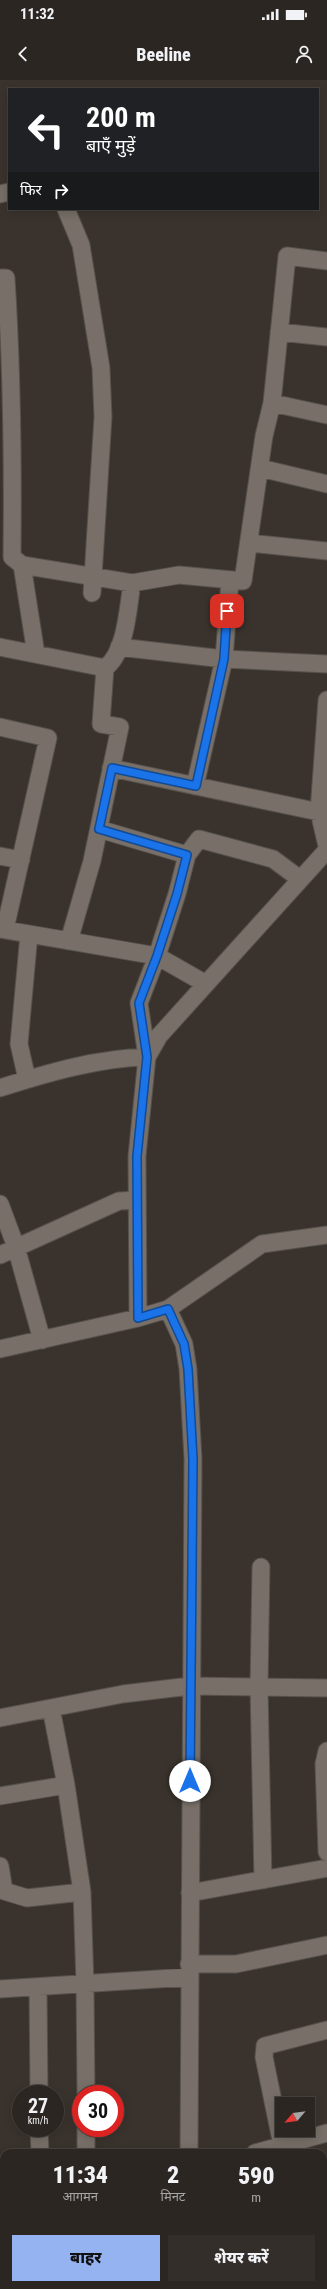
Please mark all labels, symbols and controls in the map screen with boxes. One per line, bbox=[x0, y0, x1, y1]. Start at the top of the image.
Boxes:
text: 11:32 bbox=[20, 5, 54, 23]
icon: back bbox=[12, 43, 34, 65]
icon: person bbox=[293, 43, 315, 65]
text: Beeline bbox=[136, 44, 191, 65]
text: 200 m bbox=[86, 101, 156, 134]
icon: left bbox=[20, 104, 72, 156]
text: बाएँ मुड़ें bbox=[86, 135, 135, 156]
icon: right bbox=[50, 180, 72, 202]
text: फिर bbox=[20, 181, 42, 199]
pin bbox=[210, 594, 244, 628]
icon: arrive bbox=[216, 600, 238, 622]
position arrow bbox=[169, 1760, 211, 1802]
speed limit sign: 30 bbox=[72, 2085, 124, 2137]
text: 27 bbox=[28, 2094, 48, 2118]
north arrow bbox=[275, 2097, 315, 2137]
map controls bbox=[275, 2097, 315, 2137]
text: km/h bbox=[28, 2115, 48, 2126]
text: 11:34 bbox=[52, 2161, 108, 2189]
text: 2 bbox=[167, 2161, 179, 2189]
text: 590 bbox=[238, 2162, 275, 2190]
text: आगमन bbox=[62, 2189, 98, 2204]
text: मिनट bbox=[161, 2189, 185, 2204]
text: m bbox=[251, 2190, 261, 2205]
button: बाहर bbox=[12, 2235, 160, 2281]
button: शेयर करें bbox=[168, 2235, 315, 2281]

